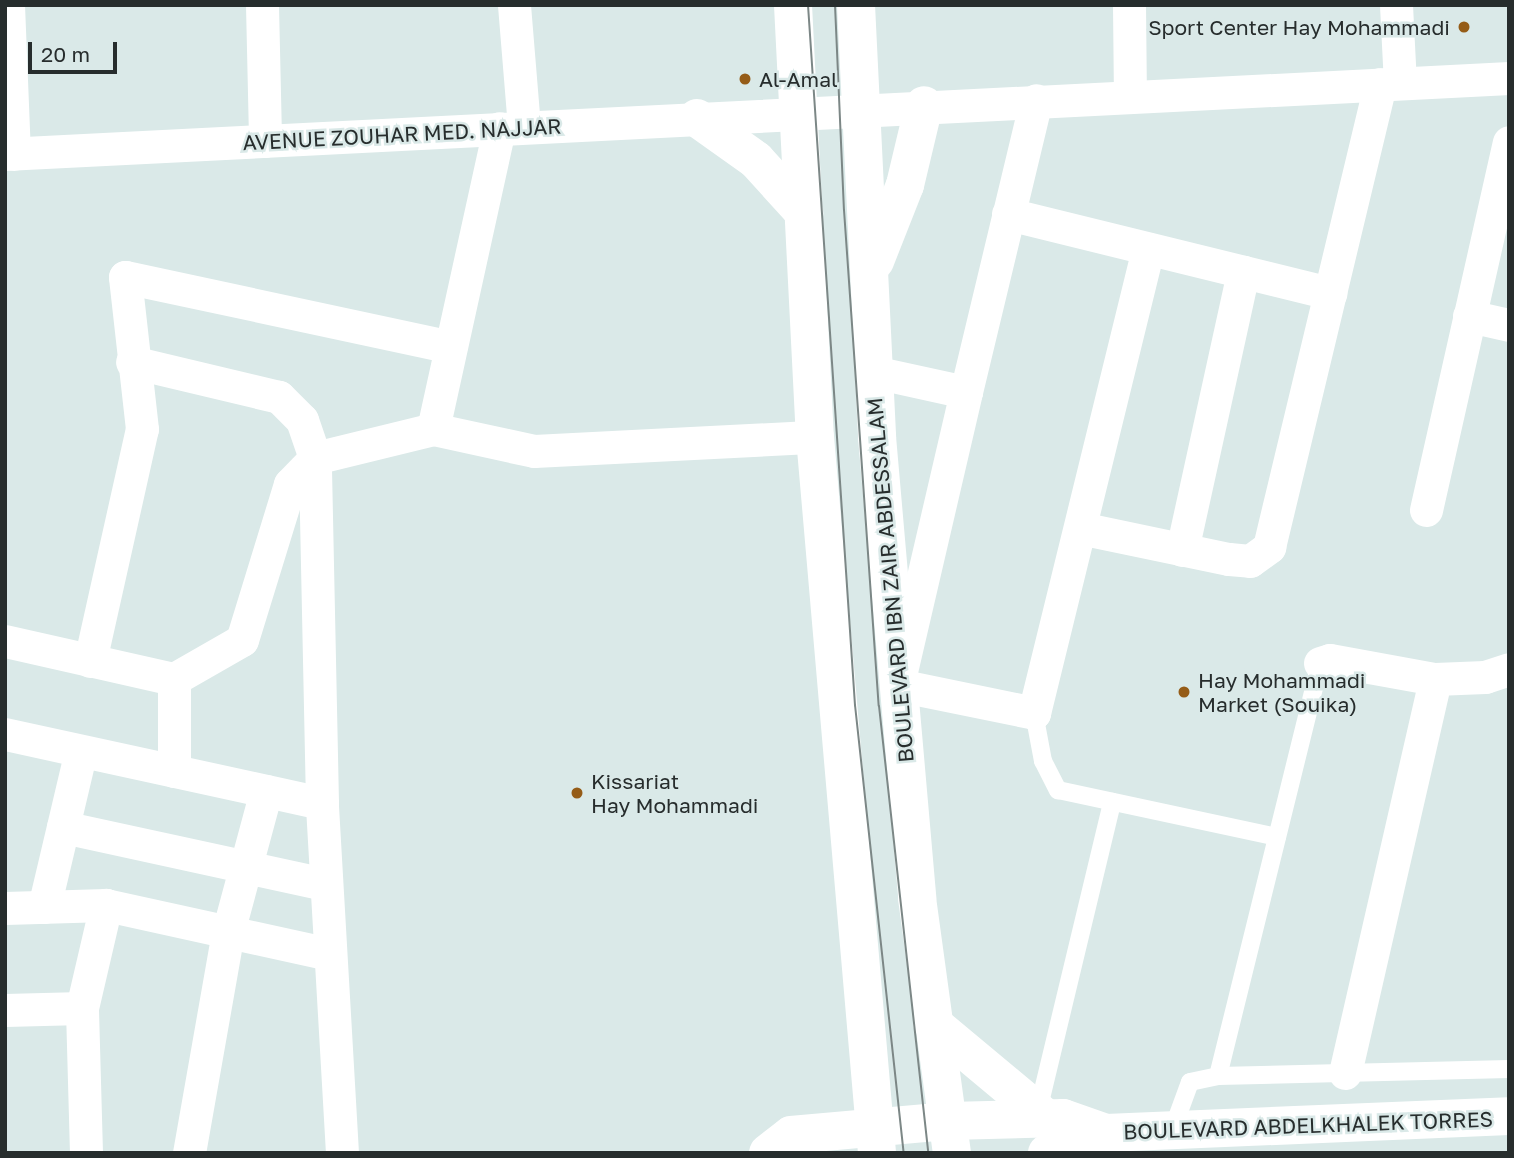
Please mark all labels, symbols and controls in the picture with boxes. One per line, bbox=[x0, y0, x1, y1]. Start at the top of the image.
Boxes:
place label: Sport Center Hay Mohammadi bbox=[1148, 14, 1450, 40]
marker: Sport Center Hay Mohammadi bbox=[1456, 19, 1472, 35]
scale bar bbox=[32, 28, 121, 72]
text: 20 m bbox=[41, 41, 90, 67]
place label: Al-Amal bbox=[759, 66, 838, 92]
marker: Al-Amal bbox=[737, 71, 753, 87]
street label: AVENUE ZOUHAR MED. NAJJAR bbox=[242, 113, 562, 155]
street label: BOULEVARD IBN ZAIR ABDESSALAM bbox=[861, 397, 919, 763]
place label: Hay Mohammadi Market (Souika) bbox=[1198, 667, 1365, 717]
marker: Hay Mohammadi Market (Souika) bbox=[1176, 684, 1192, 700]
place label: Kissariat Hay Mohammadi bbox=[591, 768, 758, 818]
marker: Kissariat Hay Mohammadi bbox=[569, 785, 585, 801]
street label: BOULEVARD ABDELKHALEK TORRES bbox=[1123, 1106, 1493, 1144]

